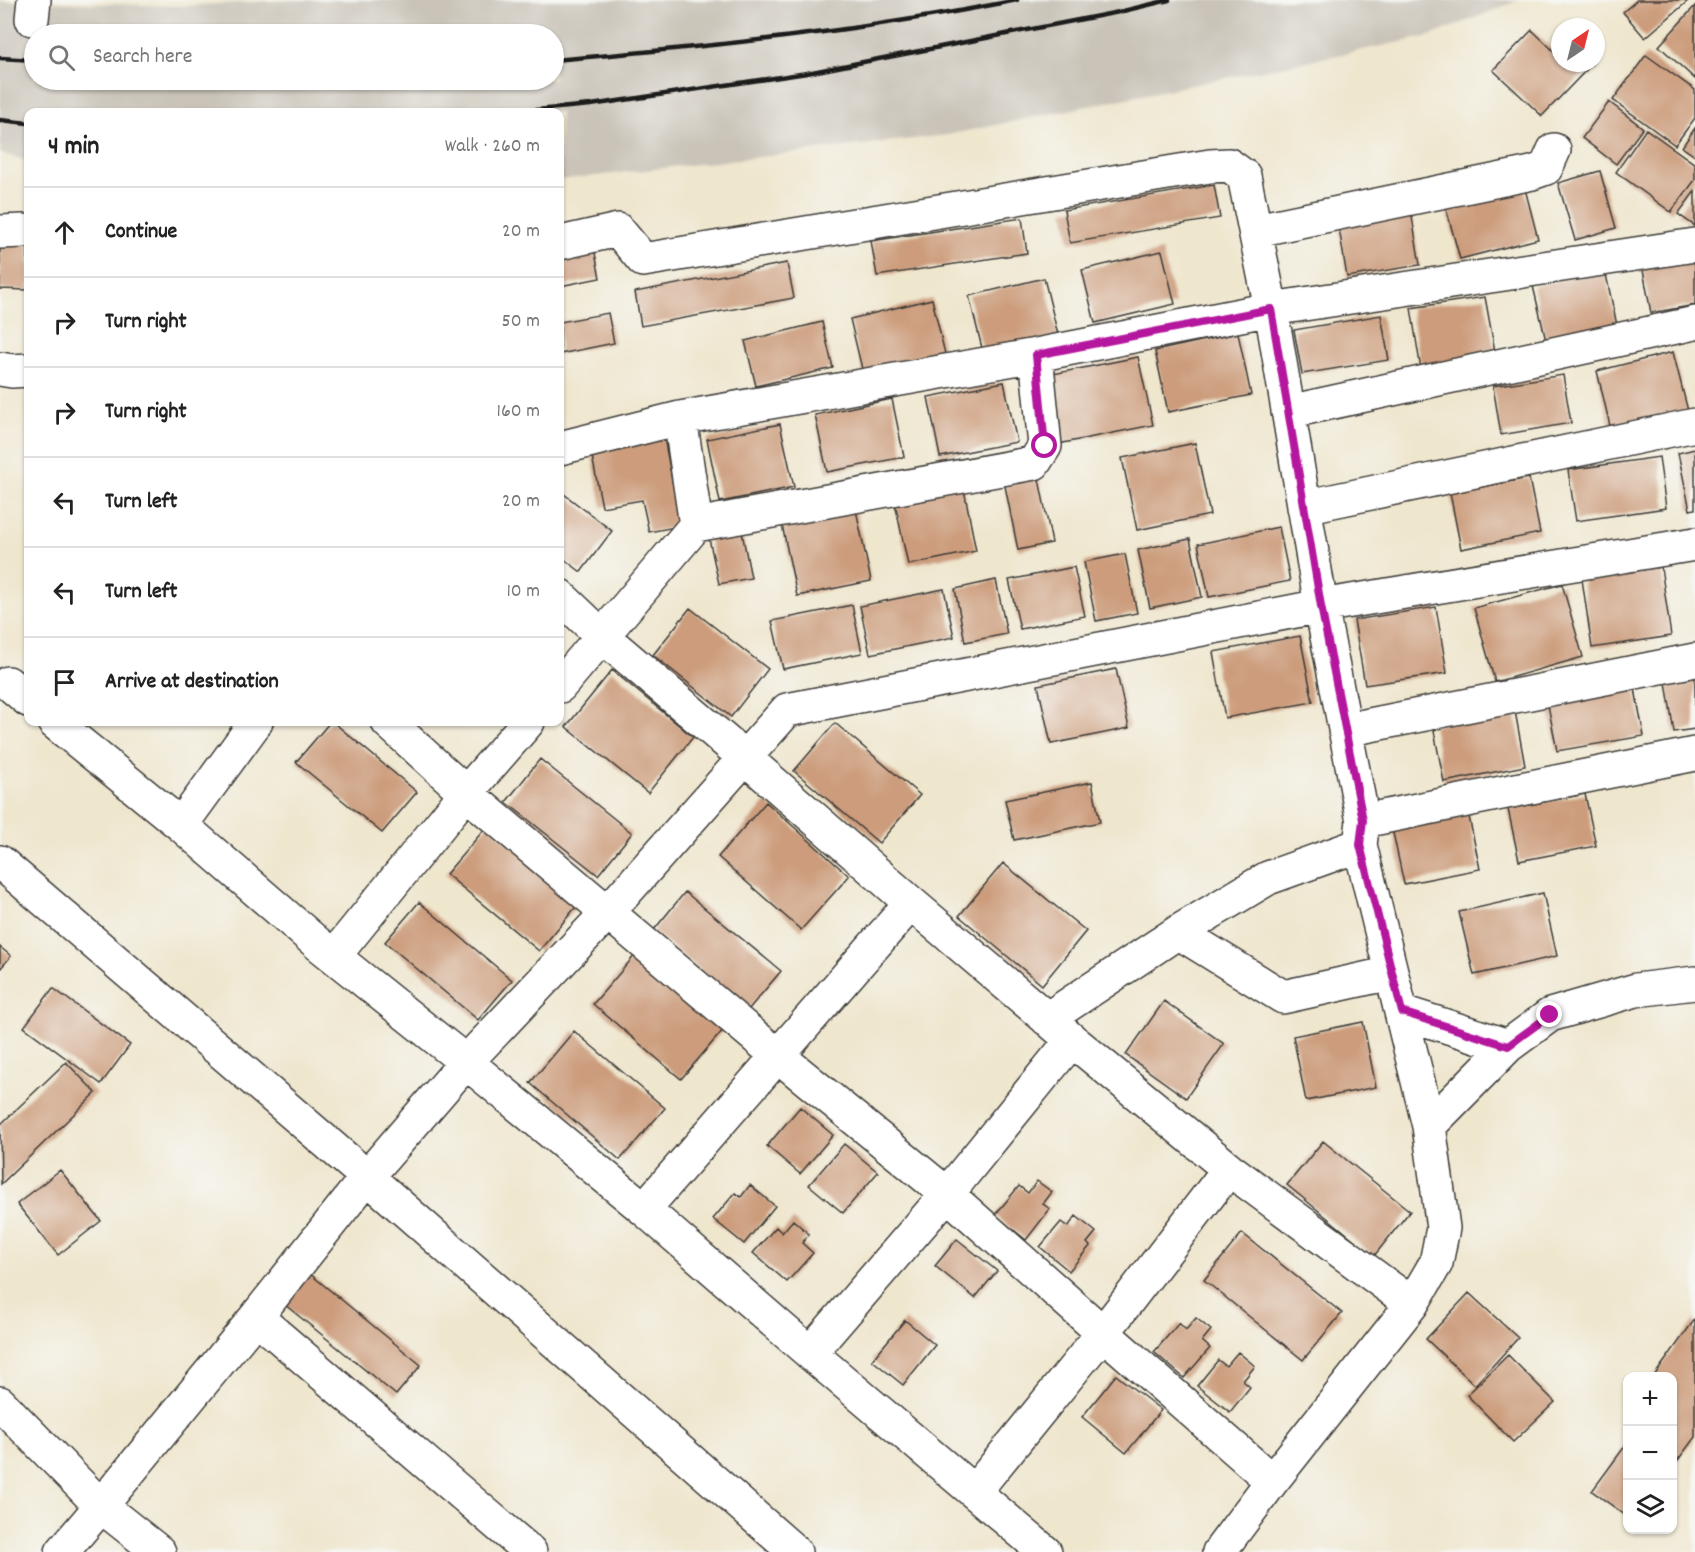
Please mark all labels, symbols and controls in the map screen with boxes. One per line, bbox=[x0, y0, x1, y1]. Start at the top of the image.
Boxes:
north arrow bbox=[1551, 18, 1605, 72]
search box bbox=[24, 24, 564, 90]
icon: search bbox=[45, 41, 78, 74]
text: Search here bbox=[93, 42, 192, 73]
text: 4 min bbox=[48, 129, 99, 166]
text: Walk · 260 m bbox=[445, 133, 540, 161]
icon: ahead bbox=[48, 216, 81, 249]
text: Continue bbox=[105, 217, 177, 248]
text: 20 m bbox=[502, 218, 540, 246]
icon: right bbox=[48, 306, 81, 339]
text: Turn right bbox=[105, 307, 187, 338]
text: 50 m bbox=[502, 308, 540, 336]
icon: right bbox=[48, 396, 81, 429]
text: Turn right bbox=[105, 397, 187, 428]
text: 160 m bbox=[497, 398, 540, 426]
route start bbox=[1031, 432, 1057, 458]
icon: left bbox=[48, 486, 81, 519]
text: Turn left bbox=[105, 487, 177, 518]
text: 20 m bbox=[502, 488, 540, 516]
icon: left bbox=[48, 576, 81, 609]
text: Turn left bbox=[105, 577, 177, 608]
text: 10 m bbox=[506, 578, 540, 606]
icon: arrive bbox=[48, 666, 81, 699]
text: Arrive at destination bbox=[105, 667, 279, 698]
route end bbox=[1536, 1001, 1562, 1027]
map controls bbox=[1623, 1372, 1677, 1534]
button: + bbox=[1623, 1372, 1677, 1426]
button: − bbox=[1623, 1426, 1677, 1480]
button: layers bbox=[1623, 1480, 1677, 1534]

